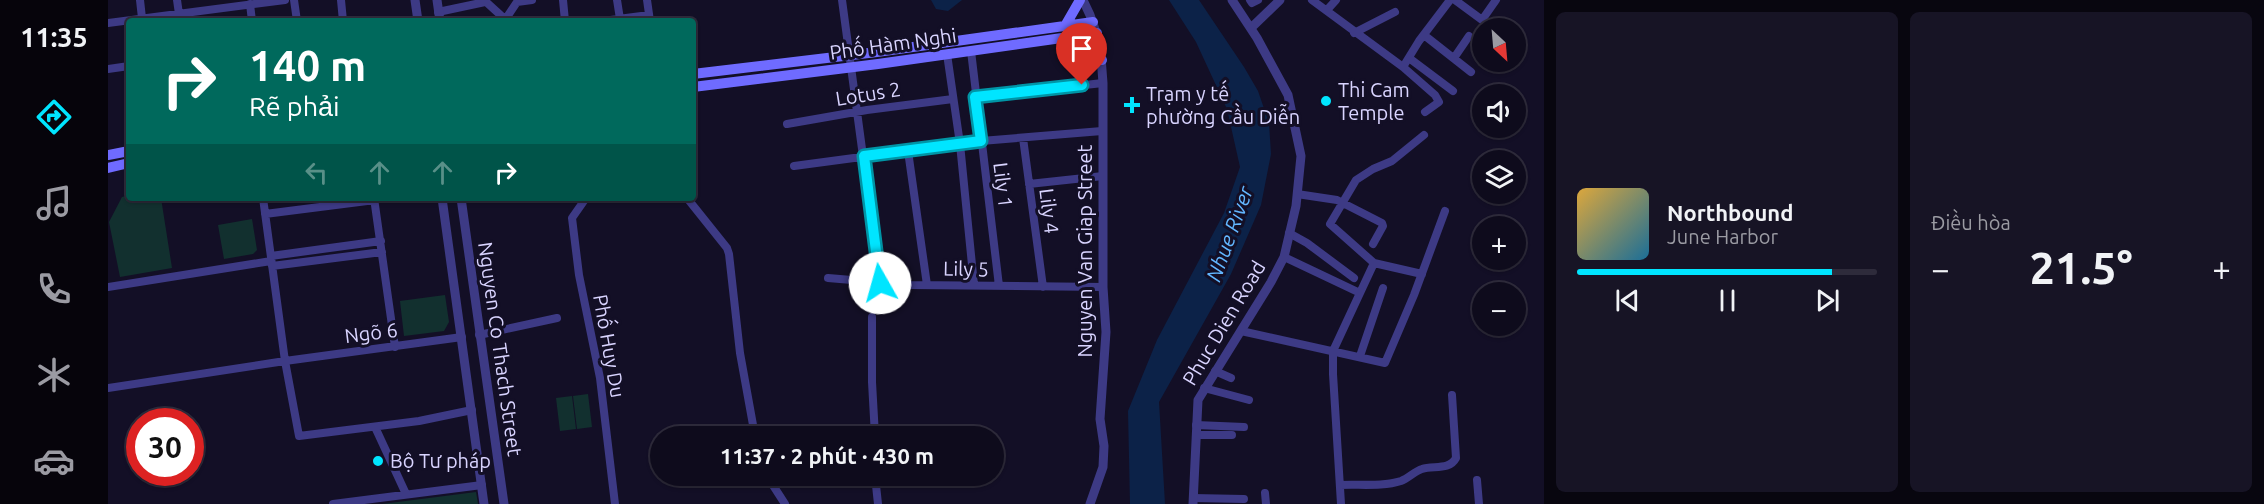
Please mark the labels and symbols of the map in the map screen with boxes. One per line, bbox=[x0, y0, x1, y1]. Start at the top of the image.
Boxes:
north arrow bbox=[1472, 18, 1526, 72]
street label: Phố Hàm Nghi bbox=[828, 20, 958, 64]
pin bbox=[1056, 23, 1107, 85]
street label: Lotus 2 bbox=[834, 77, 902, 110]
place label: Thi Cam Temple bbox=[1338, 78, 1410, 124]
place label: Trạm y tế phường Cầu Diễn bbox=[1146, 79, 1300, 128]
marker: Thi Cam Temple bbox=[1319, 94, 1333, 108]
marker: Trạm y tế phường Cầu Diễn bbox=[1123, 96, 1141, 114]
street label: Nguyen Van Giap Street bbox=[1073, 144, 1096, 357]
street label: Lily 1 bbox=[989, 161, 1018, 209]
water label: Nhue River bbox=[1201, 182, 1258, 285]
street label: Lily 4 bbox=[1035, 187, 1064, 235]
street label: Nguyen Co Thach Street bbox=[474, 240, 527, 458]
position arrow bbox=[848, 251, 912, 315]
street label: Phuc Dien Road bbox=[1177, 256, 1270, 389]
street label: Lily 5 bbox=[943, 257, 989, 280]
street label: Phố Huy Du bbox=[589, 292, 633, 399]
street label: Ngõ 6 bbox=[343, 318, 399, 347]
speed limit sign: 30 bbox=[126, 408, 204, 486]
place label: Bộ Tư pháp bbox=[390, 449, 491, 472]
marker: Bộ Tư pháp bbox=[371, 454, 385, 468]

